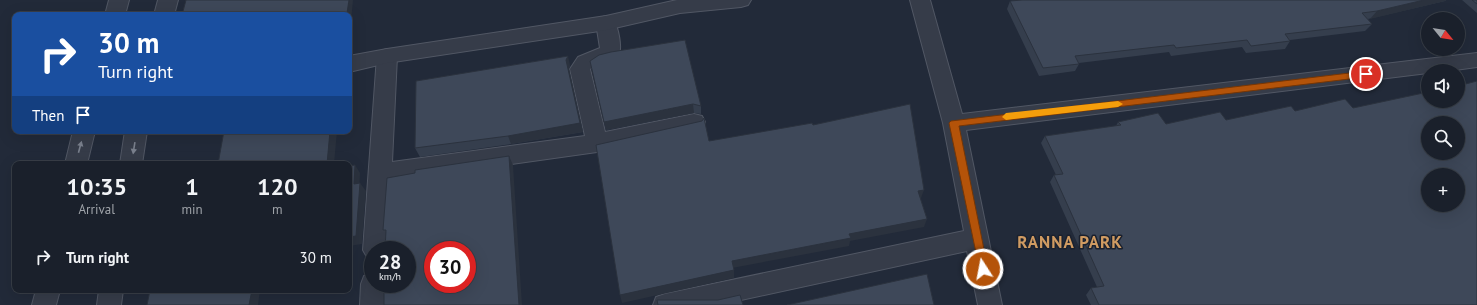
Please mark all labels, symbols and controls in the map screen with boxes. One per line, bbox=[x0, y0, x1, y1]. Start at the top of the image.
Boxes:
north arrow bbox=[1421, 12, 1465, 56]
map controls bbox=[1421, 12, 1465, 212]
text: 30 m bbox=[98, 24, 159, 61]
icon: right bbox=[32, 28, 84, 80]
pin bbox=[1349, 57, 1383, 91]
text: Turn right bbox=[98, 60, 173, 83]
icon: arrive bbox=[1355, 63, 1377, 85]
button: sound bbox=[1421, 64, 1465, 108]
icon: arrive bbox=[72, 104, 94, 126]
text: Then bbox=[32, 106, 64, 125]
button: search bbox=[1421, 116, 1465, 160]
one-way arrow bbox=[77, 141, 83, 153]
one-way arrow bbox=[130, 141, 136, 154]
button: + bbox=[1421, 168, 1465, 212]
text: 10:35 bbox=[66, 171, 127, 202]
text: 1 bbox=[185, 171, 199, 202]
text: 120 bbox=[257, 171, 298, 202]
text: Arrival bbox=[79, 201, 115, 218]
text: min bbox=[181, 201, 203, 218]
text: m bbox=[272, 201, 283, 218]
district label: RANNA PARK bbox=[1017, 231, 1123, 253]
speed limit sign: 30 bbox=[424, 241, 476, 293]
icon: right bbox=[32, 246, 54, 268]
text: Turn right bbox=[66, 248, 129, 267]
text: 30 m bbox=[299, 248, 332, 267]
position arrow bbox=[962, 248, 1004, 290]
text: 28 bbox=[379, 249, 401, 275]
text: km/h bbox=[379, 270, 401, 283]

